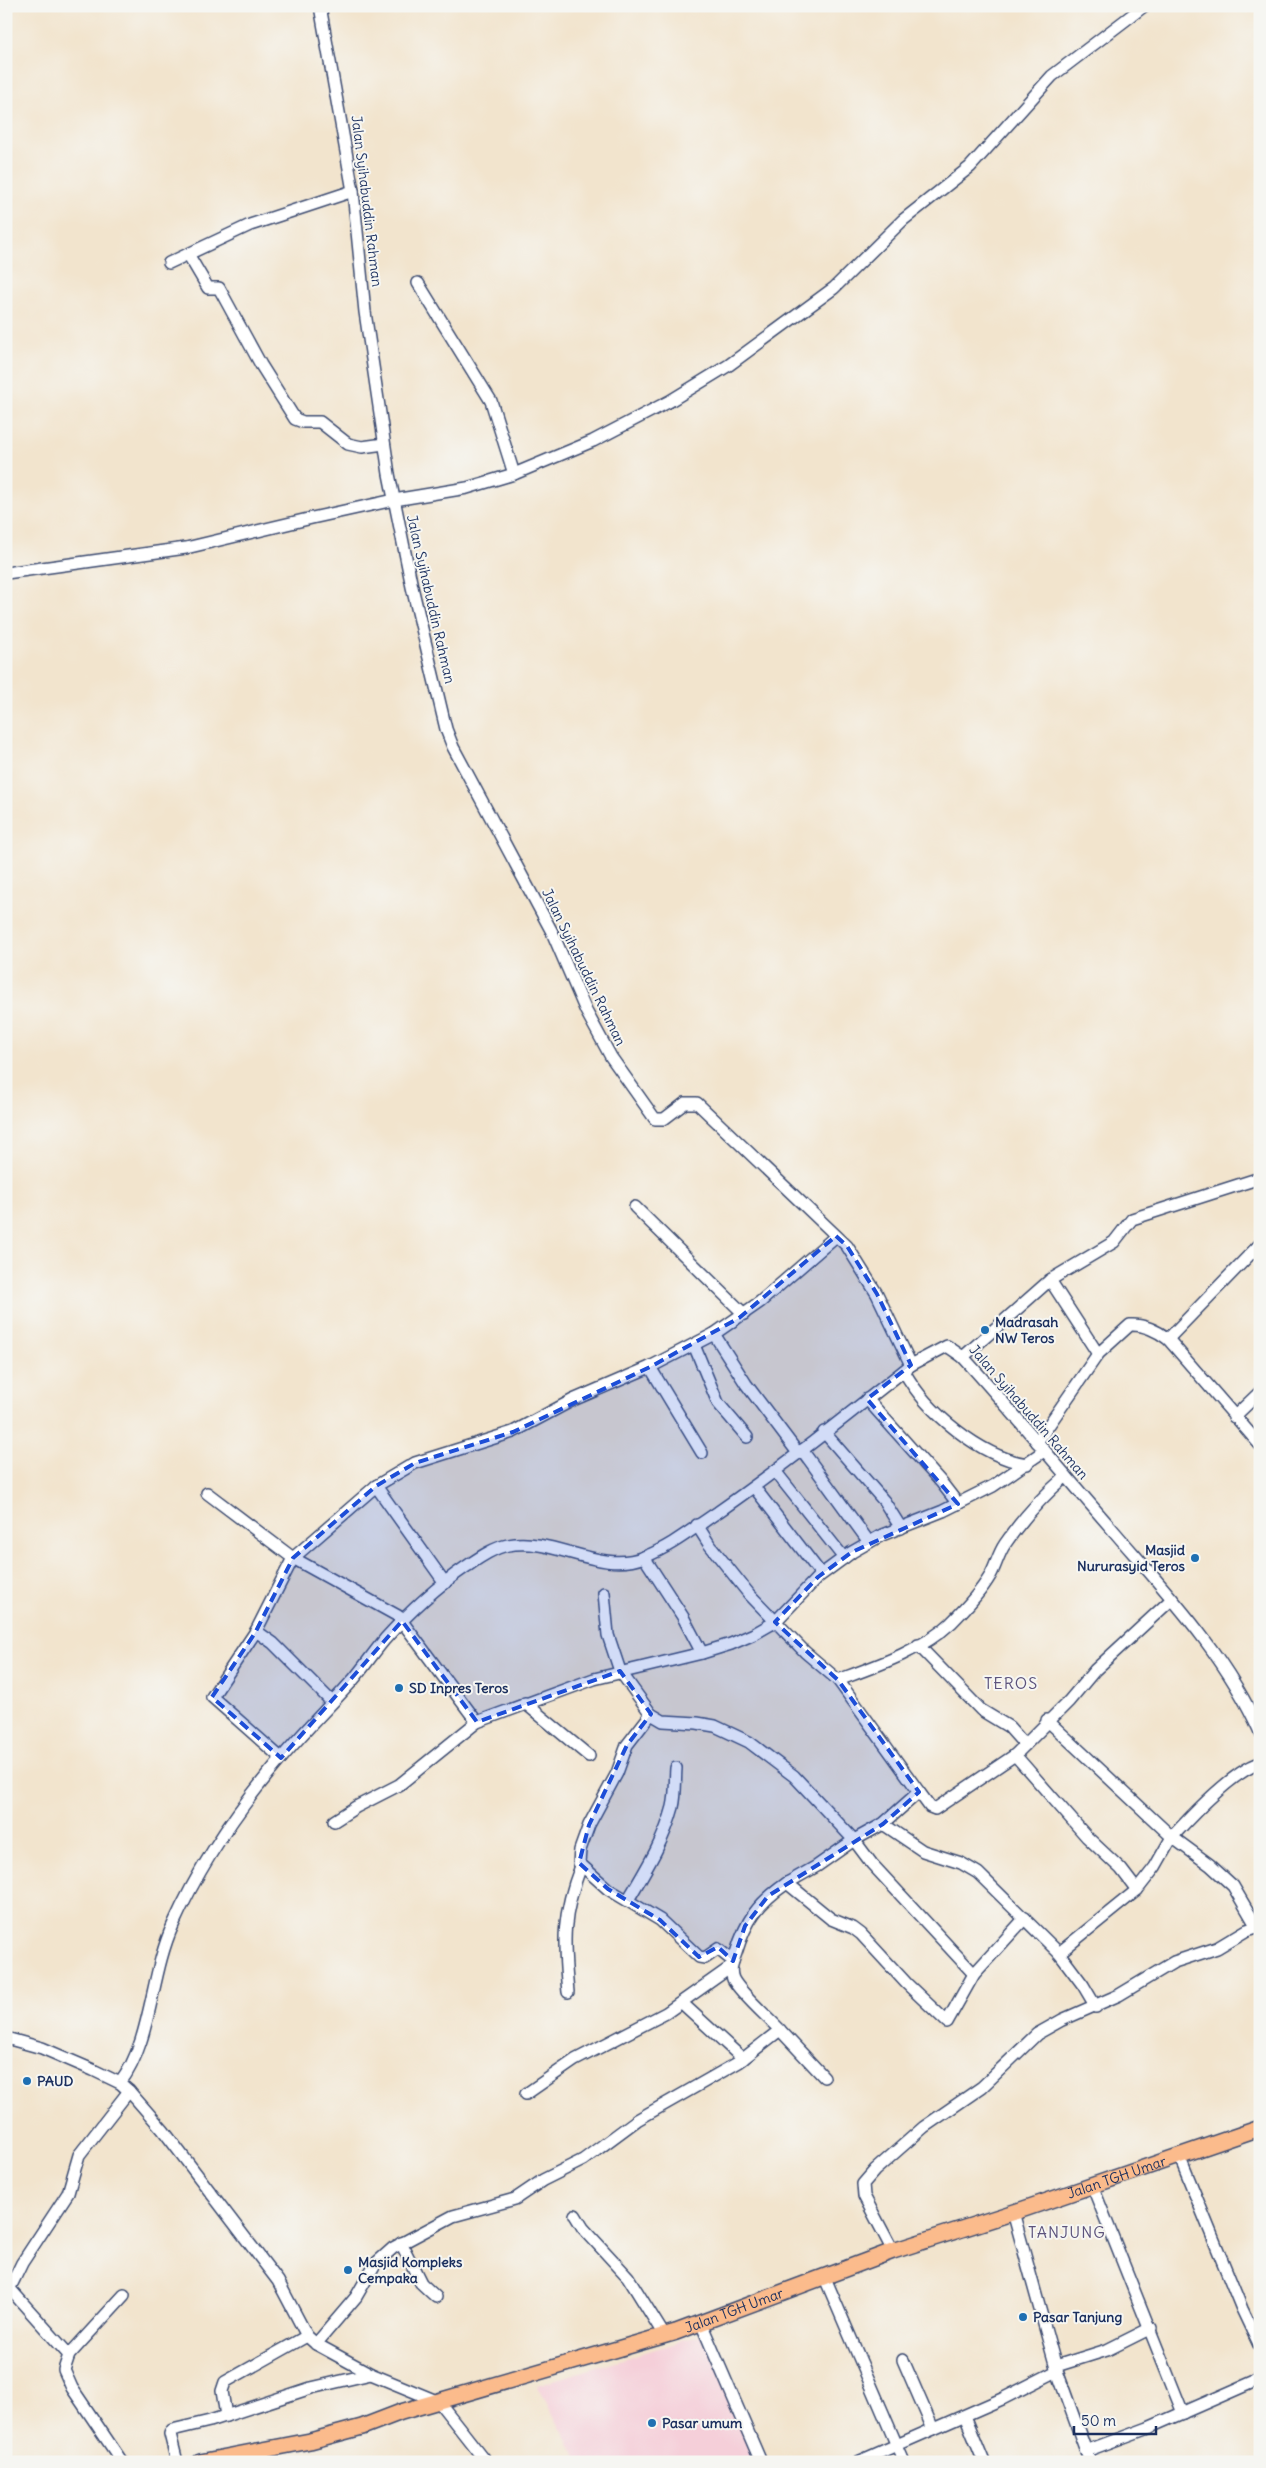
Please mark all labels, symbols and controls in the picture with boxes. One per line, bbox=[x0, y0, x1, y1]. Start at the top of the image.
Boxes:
street label: Jalan Syihabuddin Rahman bbox=[348, 114, 386, 288]
street label: Jalan Syihabuddin Rahman bbox=[403, 513, 459, 685]
street label: Jalan Syihabuddin Rahman bbox=[538, 885, 630, 1049]
place label: Madrasah NW Teros bbox=[995, 1313, 1058, 1347]
marker: Madrasah NW Teros bbox=[979, 1324, 991, 1336]
street label: Jalan Syihabuddin Rahman bbox=[966, 1341, 1092, 1483]
place label: Masjid Nururasyid Teros bbox=[1077, 1541, 1186, 1575]
marker: Masjid Nururasyid Teros bbox=[1189, 1552, 1201, 1564]
district label: TEROS bbox=[984, 1673, 1038, 1693]
place label: SD Inpres Teros bbox=[409, 1679, 509, 1697]
marker: SD Inpres Teros bbox=[393, 1682, 405, 1694]
place label: PAUD bbox=[37, 2072, 74, 2090]
marker: PAUD bbox=[21, 2075, 33, 2087]
street label: Jalan TGH Umar bbox=[1065, 2152, 1169, 2203]
district label: TANJUNG bbox=[1028, 2222, 1106, 2242]
place label: Masjid Kompleks Cempaka bbox=[358, 2253, 463, 2287]
marker: Masjid Kompleks Cempaka bbox=[342, 2264, 354, 2276]
street label: Jalan TGH Umar bbox=[682, 2284, 786, 2337]
place label: Pasar Tanjung bbox=[1033, 2308, 1122, 2326]
marker: Pasar Tanjung bbox=[1017, 2311, 1029, 2323]
scale bar bbox=[1074, 2403, 1156, 2435]
text: 50 m bbox=[1081, 2411, 1116, 2430]
place label: Pasar umum bbox=[662, 2414, 743, 2432]
marker: Pasar umum bbox=[646, 2417, 658, 2429]

